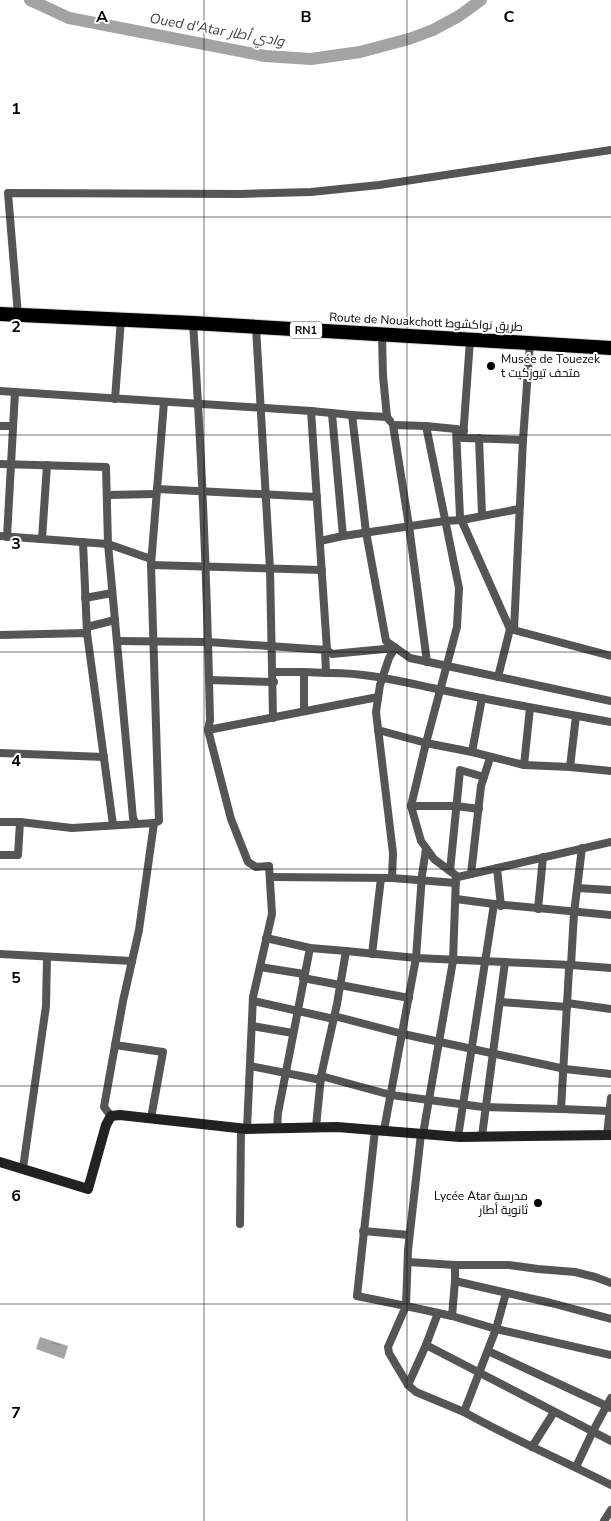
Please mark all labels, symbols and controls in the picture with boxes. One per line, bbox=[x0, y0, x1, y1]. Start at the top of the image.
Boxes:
text: A bbox=[96, 6, 108, 28]
text: B bbox=[300, 6, 312, 28]
text: C bbox=[504, 6, 515, 28]
water label: Oued d'Atar وادي أطار bbox=[148, 9, 287, 53]
text: 1 bbox=[11, 98, 21, 120]
street label: Route de Nouakchott طريق نواكشوط bbox=[329, 309, 523, 335]
text: 2 bbox=[11, 316, 21, 338]
road number: RN1 bbox=[290, 322, 322, 338]
place label: Musée de Touezek t متحف تيوزكيت bbox=[501, 351, 601, 381]
marker: Musée de Touezek t متحف تيوزكيت bbox=[485, 360, 497, 372]
text: 3 bbox=[11, 533, 21, 555]
text: 4 bbox=[11, 750, 21, 772]
text: 5 bbox=[11, 967, 21, 989]
text: 6 bbox=[11, 1185, 21, 1207]
place label: Lycée Atar مدرسة ثانوية أطار bbox=[434, 1188, 529, 1218]
marker: Lycée Atar مدرسة ثانوية أطار bbox=[532, 1197, 544, 1209]
text: 7 bbox=[11, 1402, 21, 1424]

